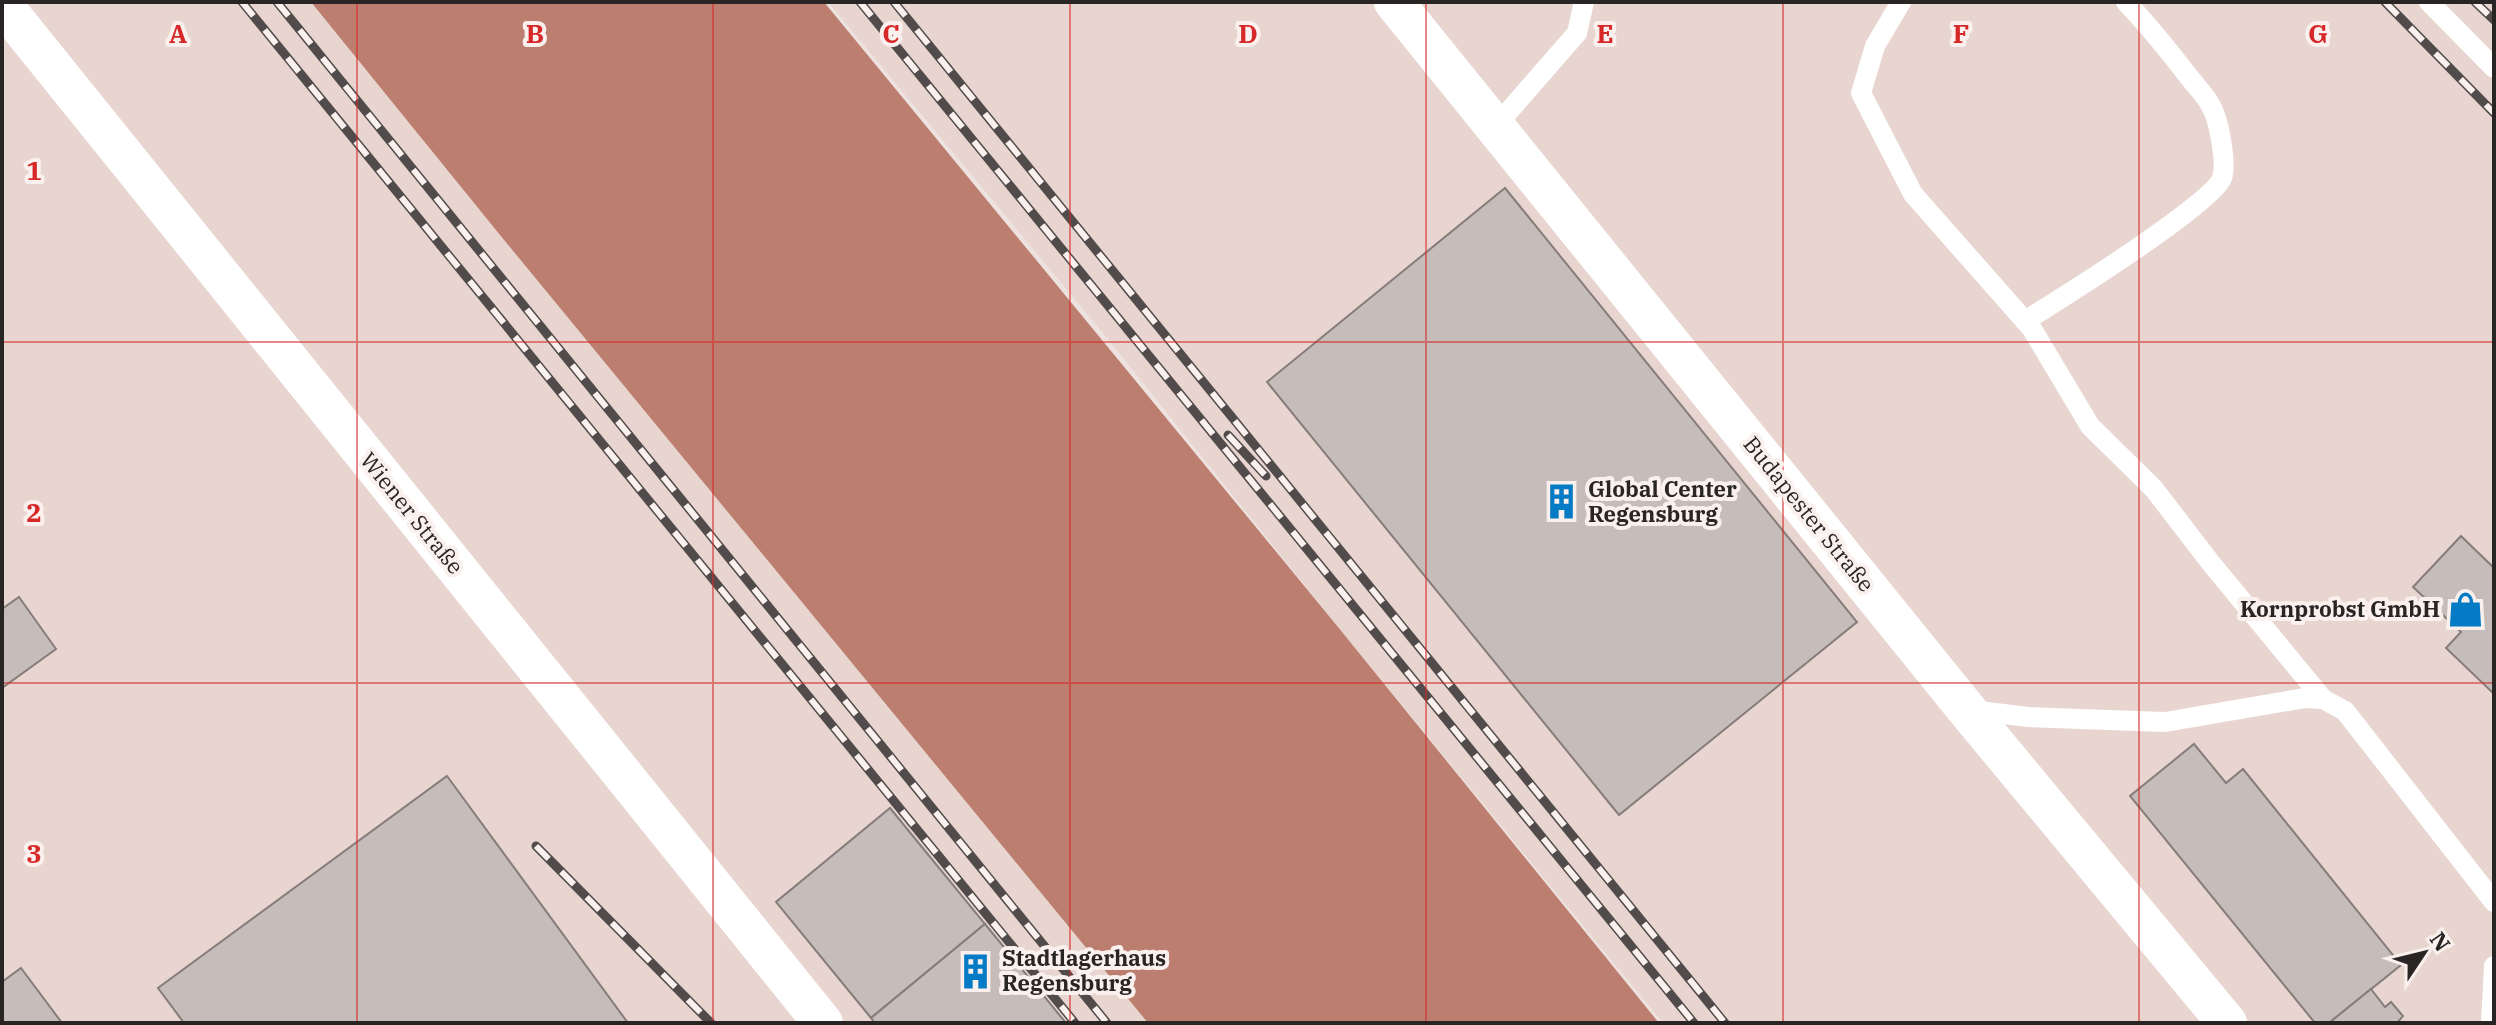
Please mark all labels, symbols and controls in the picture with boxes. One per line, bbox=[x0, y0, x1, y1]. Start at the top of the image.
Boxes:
text: A bbox=[169, 16, 187, 50]
text: B bbox=[526, 16, 544, 50]
text: C bbox=[882, 16, 900, 50]
text: D bbox=[1238, 16, 1258, 50]
text: E bbox=[1596, 16, 1614, 50]
text: F bbox=[1953, 16, 1969, 50]
text: G bbox=[2308, 16, 2328, 50]
text: 1 bbox=[26, 153, 42, 187]
street label: Budapester Straße bbox=[1738, 430, 1881, 598]
street label: Wiener Straße bbox=[354, 446, 470, 580]
place label: Global Center Regensburg bbox=[1588, 474, 1737, 528]
building icon: Global Center Regensburg bbox=[1543, 483, 1581, 521]
text: 2 bbox=[26, 495, 42, 529]
shop icon: Kornprobst GmbH bbox=[2447, 590, 2485, 628]
place label: Kornprobst GmbH bbox=[2240, 594, 2440, 623]
text: 3 bbox=[26, 836, 42, 870]
north arrow bbox=[2384, 913, 2464, 993]
text: N bbox=[2424, 926, 2458, 957]
place label: Stadtlagerhaus Regensburg bbox=[1002, 943, 1166, 997]
building icon: Stadtlagerhaus Regensburg bbox=[957, 952, 995, 990]

